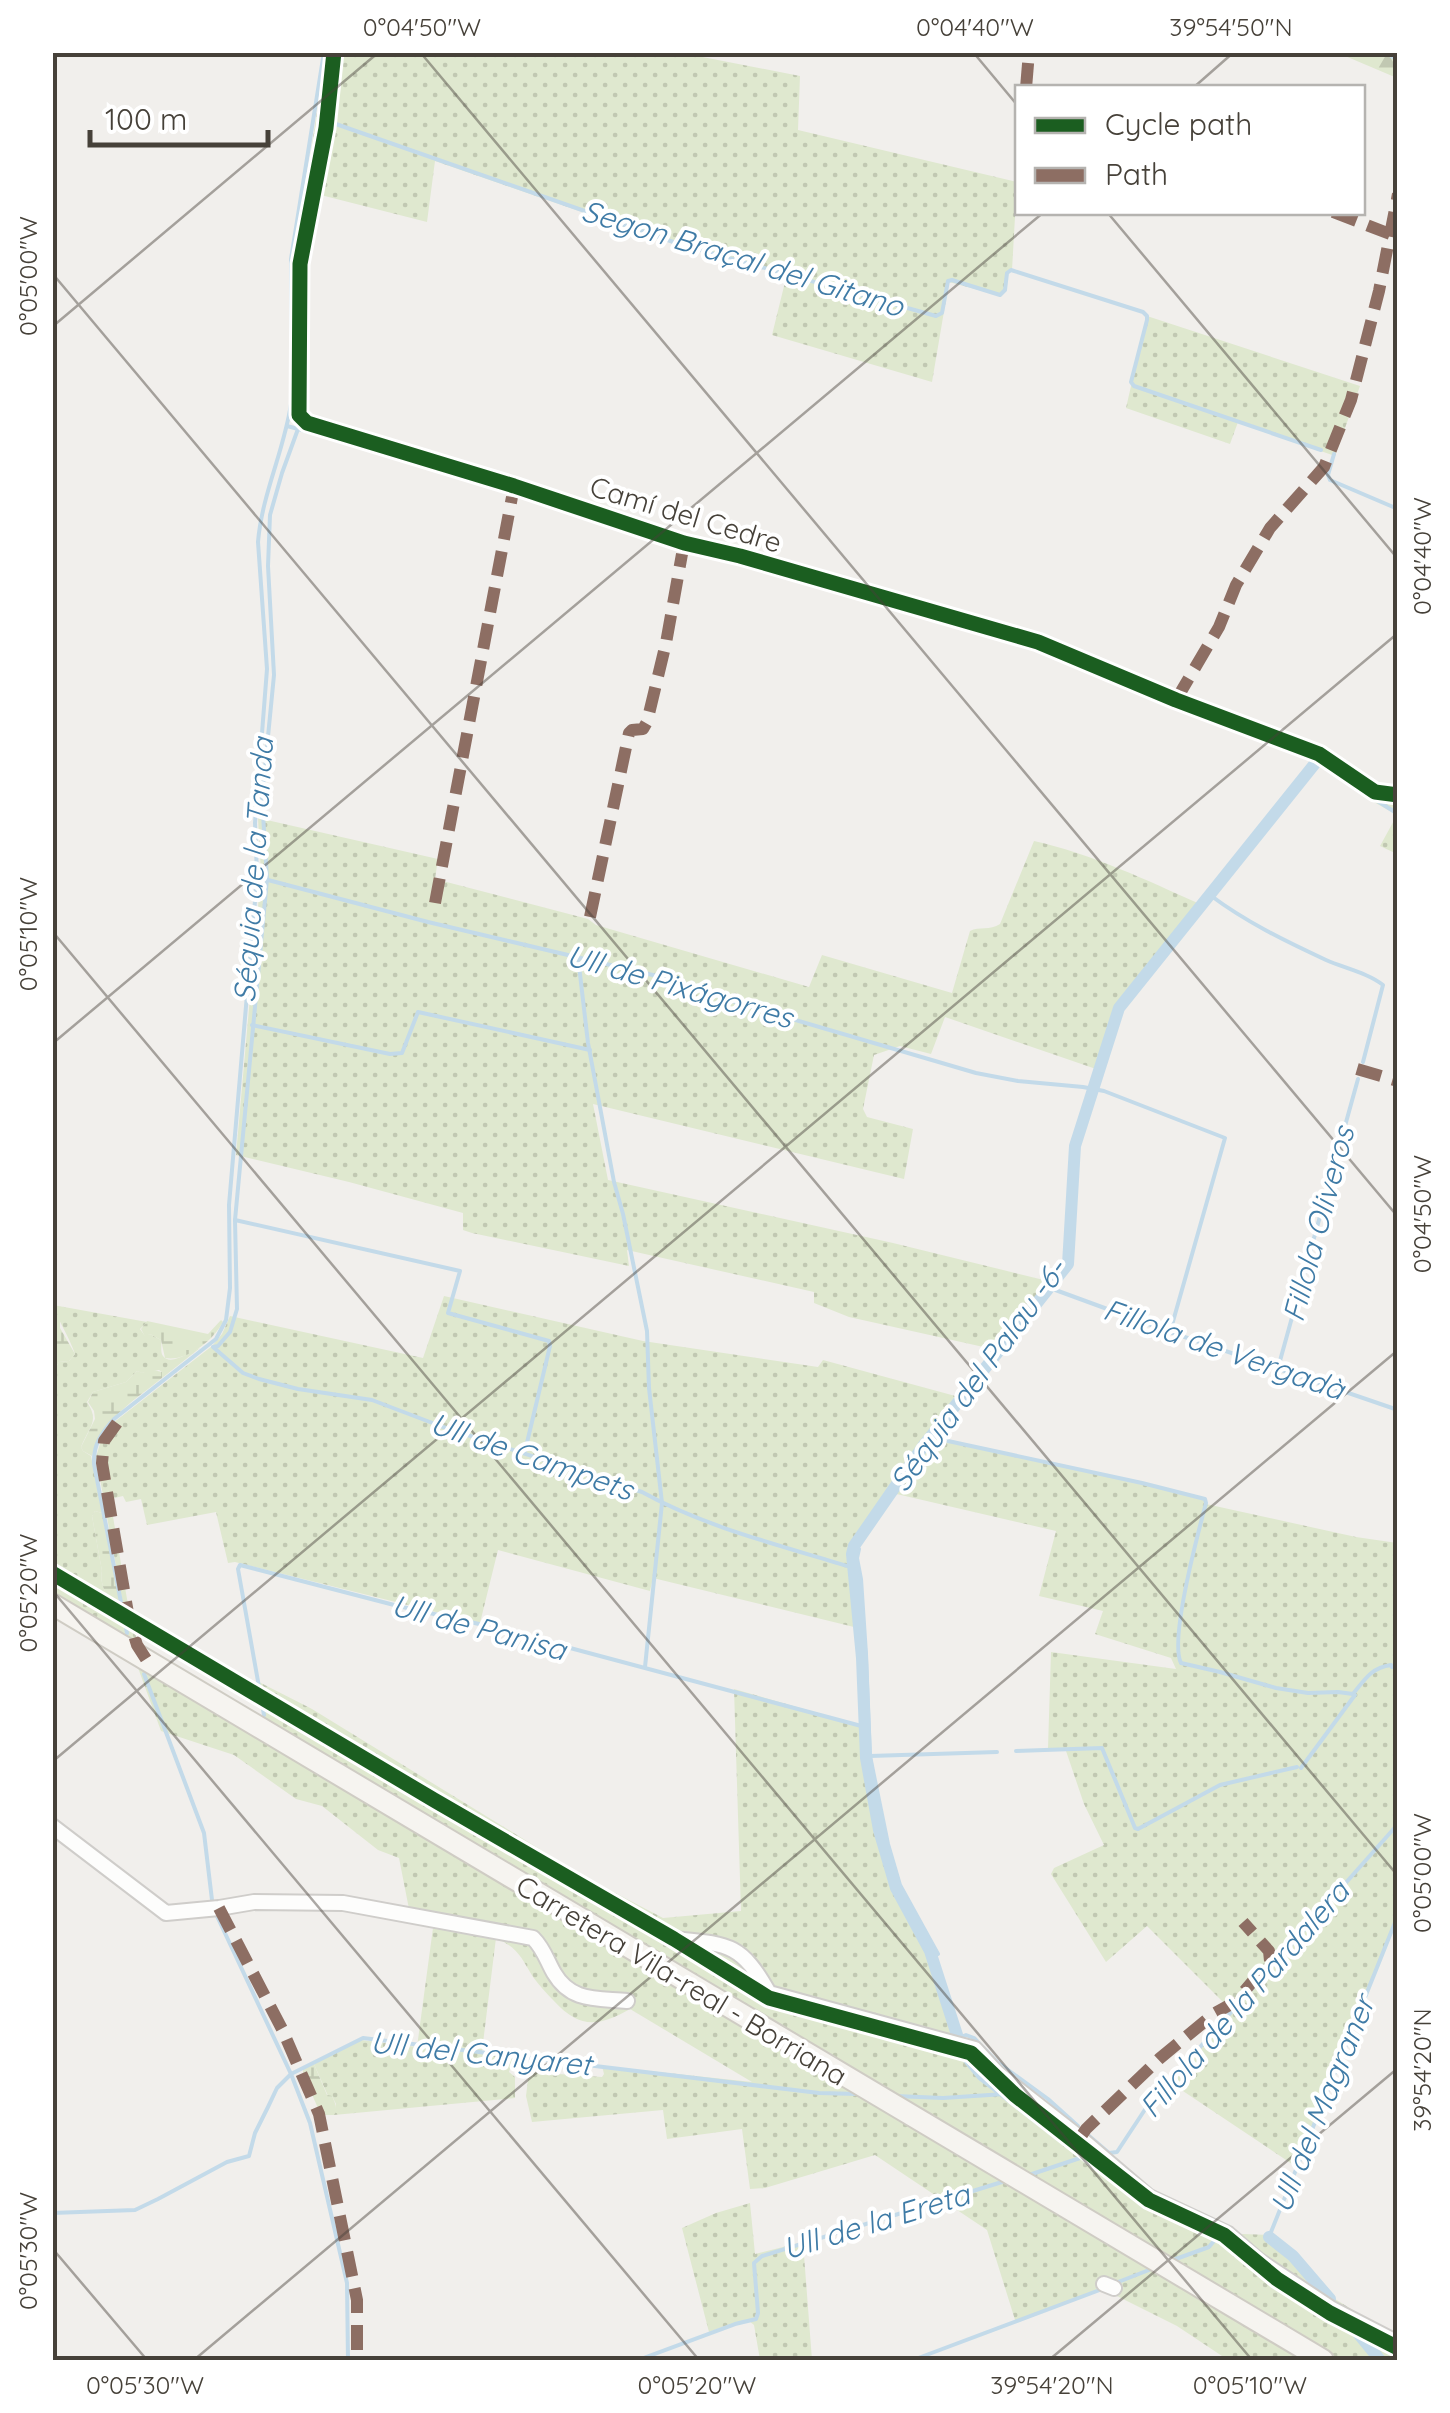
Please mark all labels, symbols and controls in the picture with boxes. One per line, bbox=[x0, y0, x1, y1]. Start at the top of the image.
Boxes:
text: 0°04'50"W bbox=[363, 11, 481, 42]
text: 0°04'40"W bbox=[916, 11, 1034, 42]
text: 39°54'50"N bbox=[1169, 11, 1293, 42]
scale bar bbox=[90, 85, 268, 147]
legend bbox=[1015, 85, 1365, 215]
text: 100 m bbox=[105, 100, 187, 138]
text: Cycle path bbox=[1105, 105, 1252, 143]
text: Path bbox=[1105, 155, 1168, 193]
water label: Segon Braçal del Gitano bbox=[578, 191, 910, 326]
text: 0°05'00"W bbox=[12, 216, 43, 336]
street label: Camí del Cedre bbox=[586, 468, 786, 560]
text: 0°04'40"W bbox=[1406, 497, 1437, 615]
water label: Séquia de la Tanda bbox=[225, 734, 281, 1004]
text: 0°05'10"W bbox=[12, 877, 43, 991]
water label: Ull de Pixágorres bbox=[563, 936, 799, 1037]
water label: Fillola Oliveros bbox=[1274, 1120, 1363, 1326]
text: 0°04'50"W bbox=[1406, 1155, 1437, 1273]
water label: Séquia del Palau -6- bbox=[881, 1251, 1076, 1498]
water label: Fillola de Vergadà bbox=[1099, 1290, 1351, 1409]
water label: Ull de Campets bbox=[426, 1404, 640, 1509]
text: 0°05'20"W bbox=[12, 1534, 43, 1652]
water label: Ull de Panisa bbox=[388, 1585, 572, 1669]
text: 0°05'00"W bbox=[1406, 1813, 1437, 1933]
street label: Carretera Vila-real - Borriana bbox=[510, 1867, 854, 2093]
water label: Fillola de la Pardalera bbox=[1131, 1872, 1358, 2125]
water label: Ull del Magraner bbox=[1261, 1987, 1384, 2218]
text: 39°54'20"N bbox=[1406, 2008, 1437, 2132]
water label: Ull del Canyaret bbox=[369, 2023, 596, 2084]
water label: Ull de la Ereta bbox=[778, 2174, 976, 2267]
text: 0°05'30"W bbox=[12, 2192, 43, 2310]
text: 0°05'30"W bbox=[86, 2369, 204, 2400]
text: 0°05'20"W bbox=[638, 2369, 756, 2400]
text: 39°54'20"N bbox=[990, 2369, 1114, 2400]
text: 0°05'10"W bbox=[1193, 2369, 1307, 2400]

